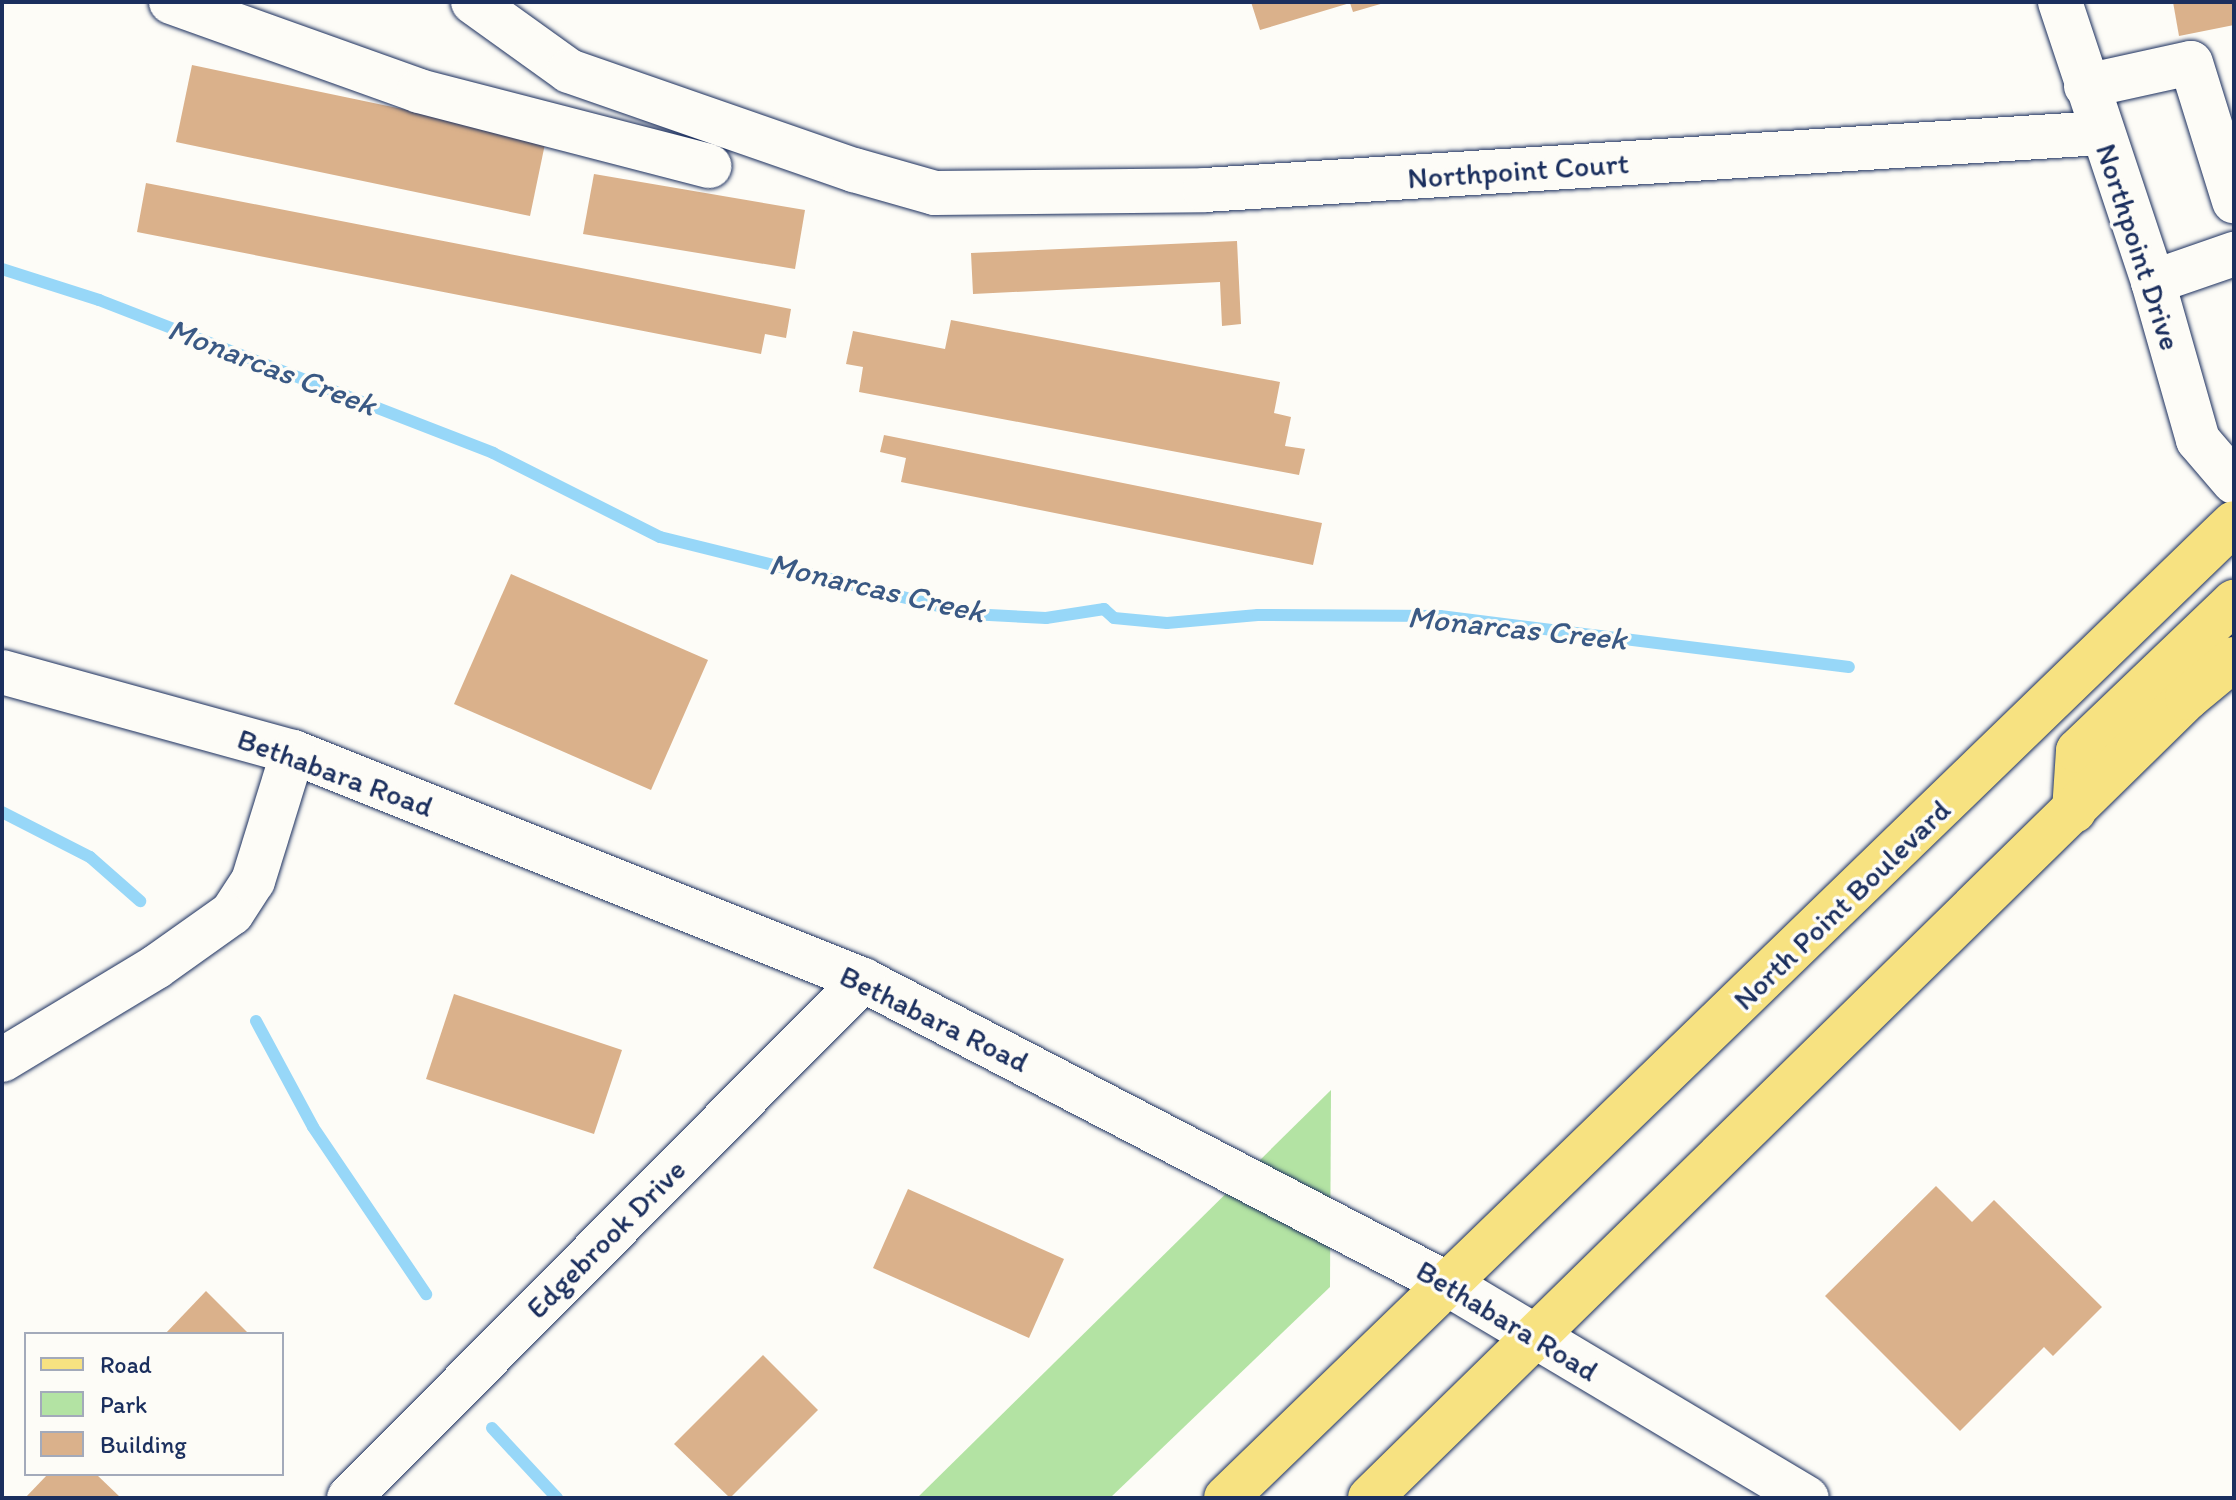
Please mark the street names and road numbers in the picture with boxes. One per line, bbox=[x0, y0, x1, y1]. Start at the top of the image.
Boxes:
street label: Northpoint Drive bbox=[2088, 139, 2188, 355]
street label: Northpoint Court bbox=[1406, 145, 1630, 197]
street label: Bethabara Road bbox=[232, 721, 438, 825]
street label: North Point Boulevard bbox=[1726, 792, 1958, 1018]
street label: Bethabara Road bbox=[834, 958, 1034, 1080]
street label: Edgebrook Drive bbox=[519, 1152, 693, 1326]
street label: Bethabara Road bbox=[1410, 1253, 1604, 1389]

